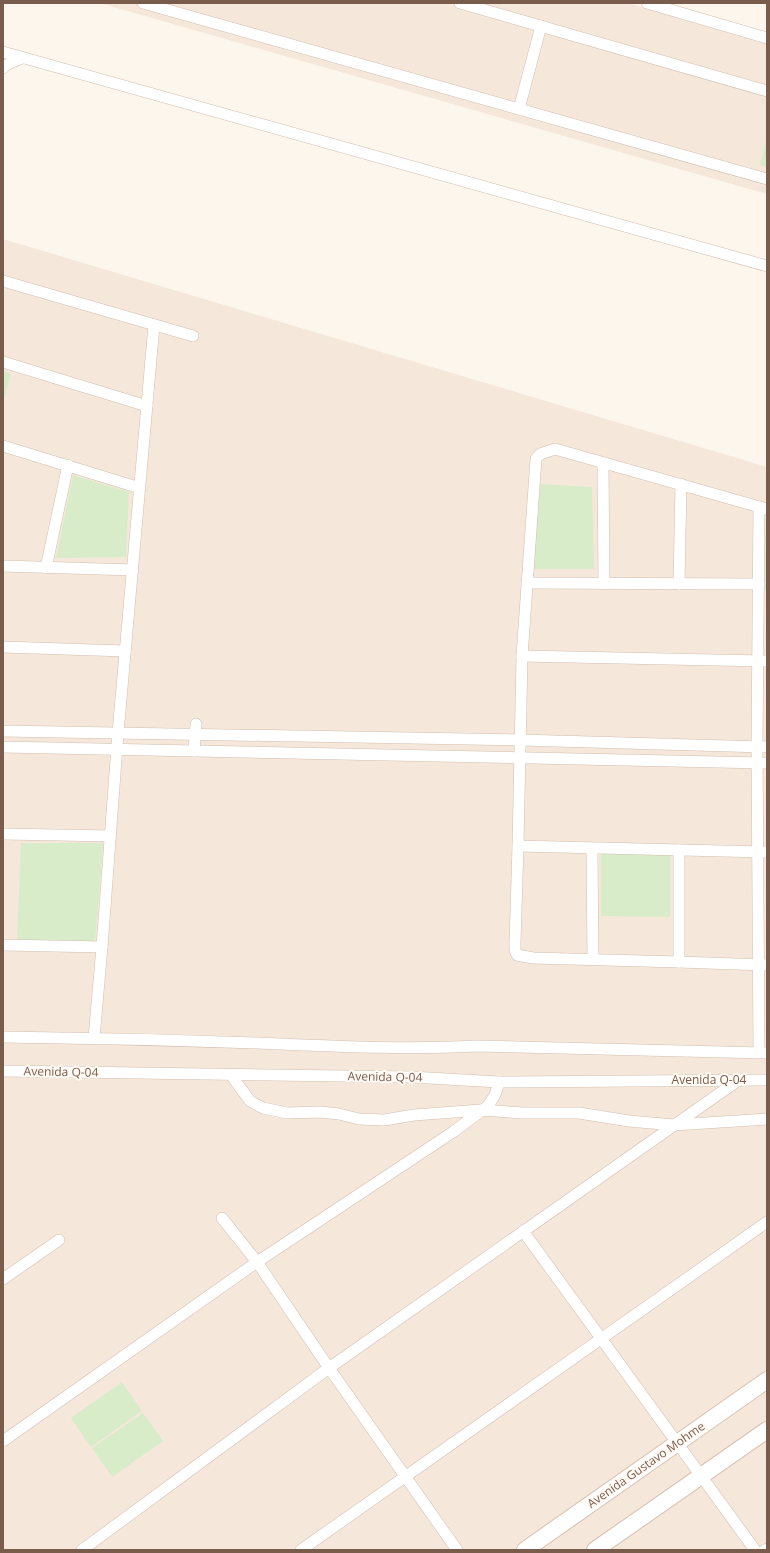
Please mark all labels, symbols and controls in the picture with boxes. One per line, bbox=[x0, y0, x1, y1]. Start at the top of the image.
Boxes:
street label: Avenida Q-04 bbox=[23, 1062, 99, 1081]
street label: Avenida Q-04 bbox=[347, 1067, 423, 1086]
street label: Avenida Q-04 bbox=[672, 1071, 747, 1088]
street label: Avenida Gustavo Mohme bbox=[583, 1417, 708, 1512]

